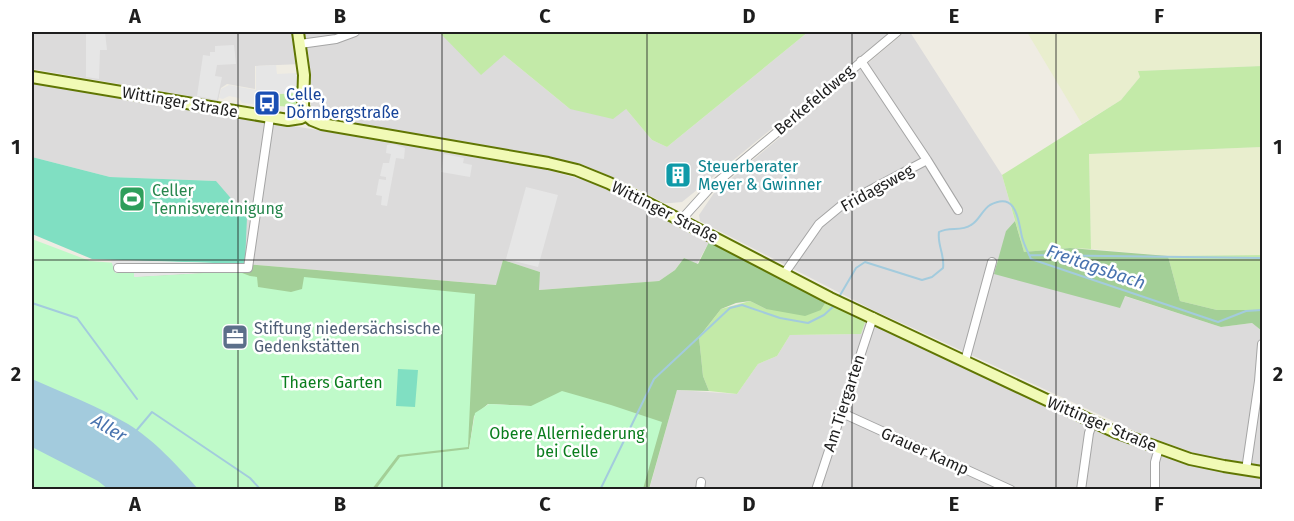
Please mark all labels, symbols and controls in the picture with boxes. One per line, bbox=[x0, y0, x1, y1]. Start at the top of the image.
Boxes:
text: A bbox=[128, 4, 142, 28]
text: B bbox=[334, 4, 346, 28]
text: C bbox=[539, 4, 551, 28]
text: D bbox=[742, 4, 756, 28]
text: E bbox=[949, 4, 959, 28]
text: F bbox=[1154, 4, 1164, 28]
street label: Berkefeldweg bbox=[770, 61, 858, 139]
street label: Wittinger Straße bbox=[121, 82, 239, 122]
place label: Celle, Dörnbergstraße bbox=[286, 85, 399, 122]
bus stop icon: Celle, Dörnbergstraße bbox=[252, 88, 282, 118]
text: 1 bbox=[11, 135, 21, 159]
text: 1 bbox=[1273, 135, 1283, 159]
place label: Steuerberater Meyer & Gwinner bbox=[698, 157, 823, 194]
building icon: Steuerberater Meyer & Gwinner bbox=[663, 160, 693, 190]
street label: Fridagsweg bbox=[837, 160, 917, 216]
street label: Wittinger Straße bbox=[608, 177, 722, 247]
place label: Celler Tennisvereinigung bbox=[152, 181, 284, 218]
sports icon: Celler Tennisvereinigung bbox=[117, 184, 147, 214]
water label: Freitagsbach bbox=[1044, 240, 1148, 294]
place label: Stiftung niedersächsische Gedenkstätten bbox=[254, 319, 440, 356]
office icon: Stiftung niedersächsische Gedenkstätten bbox=[220, 322, 250, 352]
street label: Am Tiergarten bbox=[819, 352, 869, 454]
text: 2 bbox=[11, 362, 21, 386]
text: 2 bbox=[1273, 362, 1283, 386]
park label: Thaers Garten bbox=[281, 373, 383, 392]
street label: Wittinger Straße bbox=[1044, 392, 1160, 456]
water label: Aller bbox=[87, 409, 131, 447]
street label: Grauer Kamp bbox=[878, 423, 972, 479]
park label: Obere Allerniederung bei Celle bbox=[489, 424, 645, 461]
text: A bbox=[128, 492, 142, 516]
text: B bbox=[334, 492, 346, 516]
text: C bbox=[539, 492, 551, 516]
text: D bbox=[742, 492, 756, 516]
text: E bbox=[949, 492, 959, 516]
text: F bbox=[1154, 492, 1164, 516]

